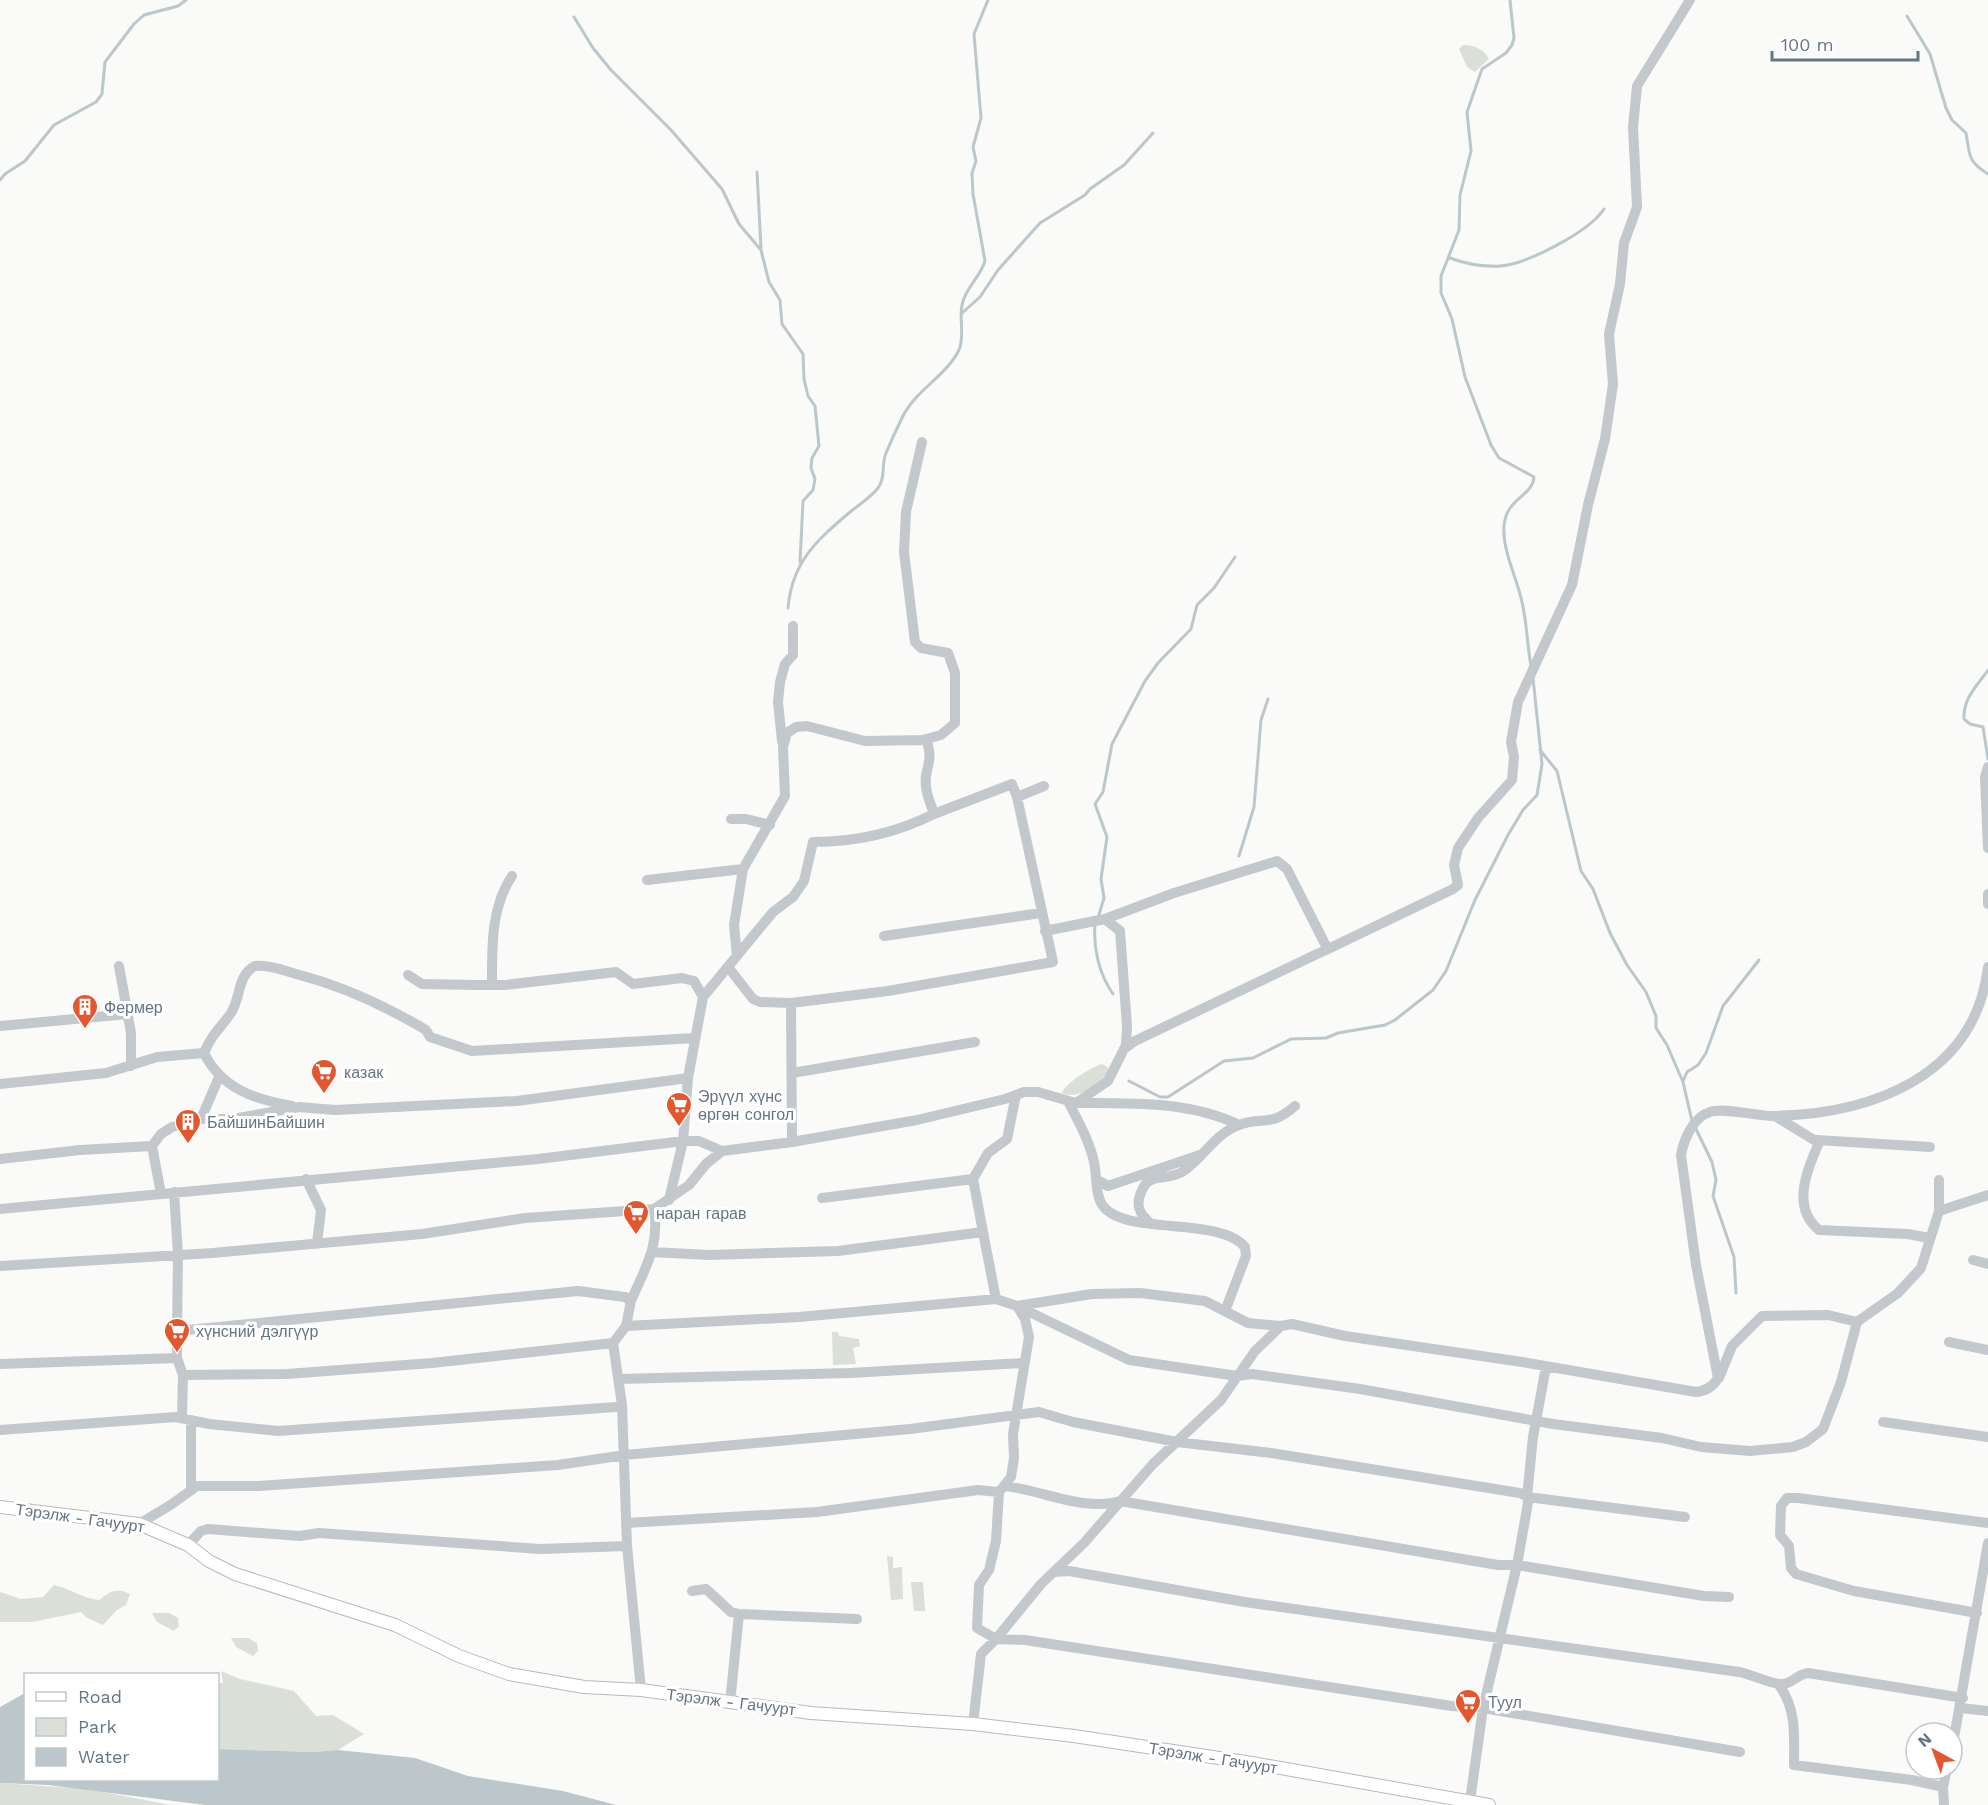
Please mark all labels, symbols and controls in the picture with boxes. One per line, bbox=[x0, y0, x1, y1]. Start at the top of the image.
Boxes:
scale bar bbox=[1772, 24, 1918, 62]
text: 100 m bbox=[1781, 34, 1834, 55]
building icon: Фермер bbox=[70, 992, 100, 1030]
place label: Фермер bbox=[104, 998, 163, 1017]
supermarket icon: казак bbox=[309, 1057, 339, 1095]
place label: казак bbox=[344, 1063, 384, 1082]
place label: Эрүүл хүнс өргөн сонгол bbox=[698, 1087, 794, 1124]
supermarket icon: Эрүүл хүнс өргөн сонгол bbox=[664, 1090, 694, 1128]
building icon: БайшинБайшин bbox=[173, 1107, 203, 1145]
place label: БайшинБайшин bbox=[207, 1113, 325, 1132]
supermarket icon: наран гарав bbox=[621, 1198, 651, 1236]
place label: наран гарав bbox=[656, 1204, 747, 1223]
supermarket icon: хүнсний дэлгүүр bbox=[162, 1316, 192, 1354]
place label: хүнсний дэлгүүр bbox=[196, 1322, 319, 1341]
street label: Тэрэлж - Гачуурт bbox=[14, 1500, 146, 1537]
legend bbox=[24, 1673, 219, 1781]
street label: Тэрэлж - Гачуурт bbox=[665, 1685, 797, 1719]
text: Road bbox=[78, 1686, 122, 1707]
supermarket icon: Туул bbox=[1453, 1687, 1483, 1725]
place label: Туул bbox=[1488, 1693, 1522, 1712]
text: Park bbox=[78, 1716, 117, 1737]
north arrow bbox=[1904, 1721, 1964, 1781]
text: N bbox=[1914, 1729, 1935, 1751]
street label: Тэрэлж - Гачуурт bbox=[1147, 1738, 1279, 1778]
text: Water bbox=[78, 1746, 130, 1767]

